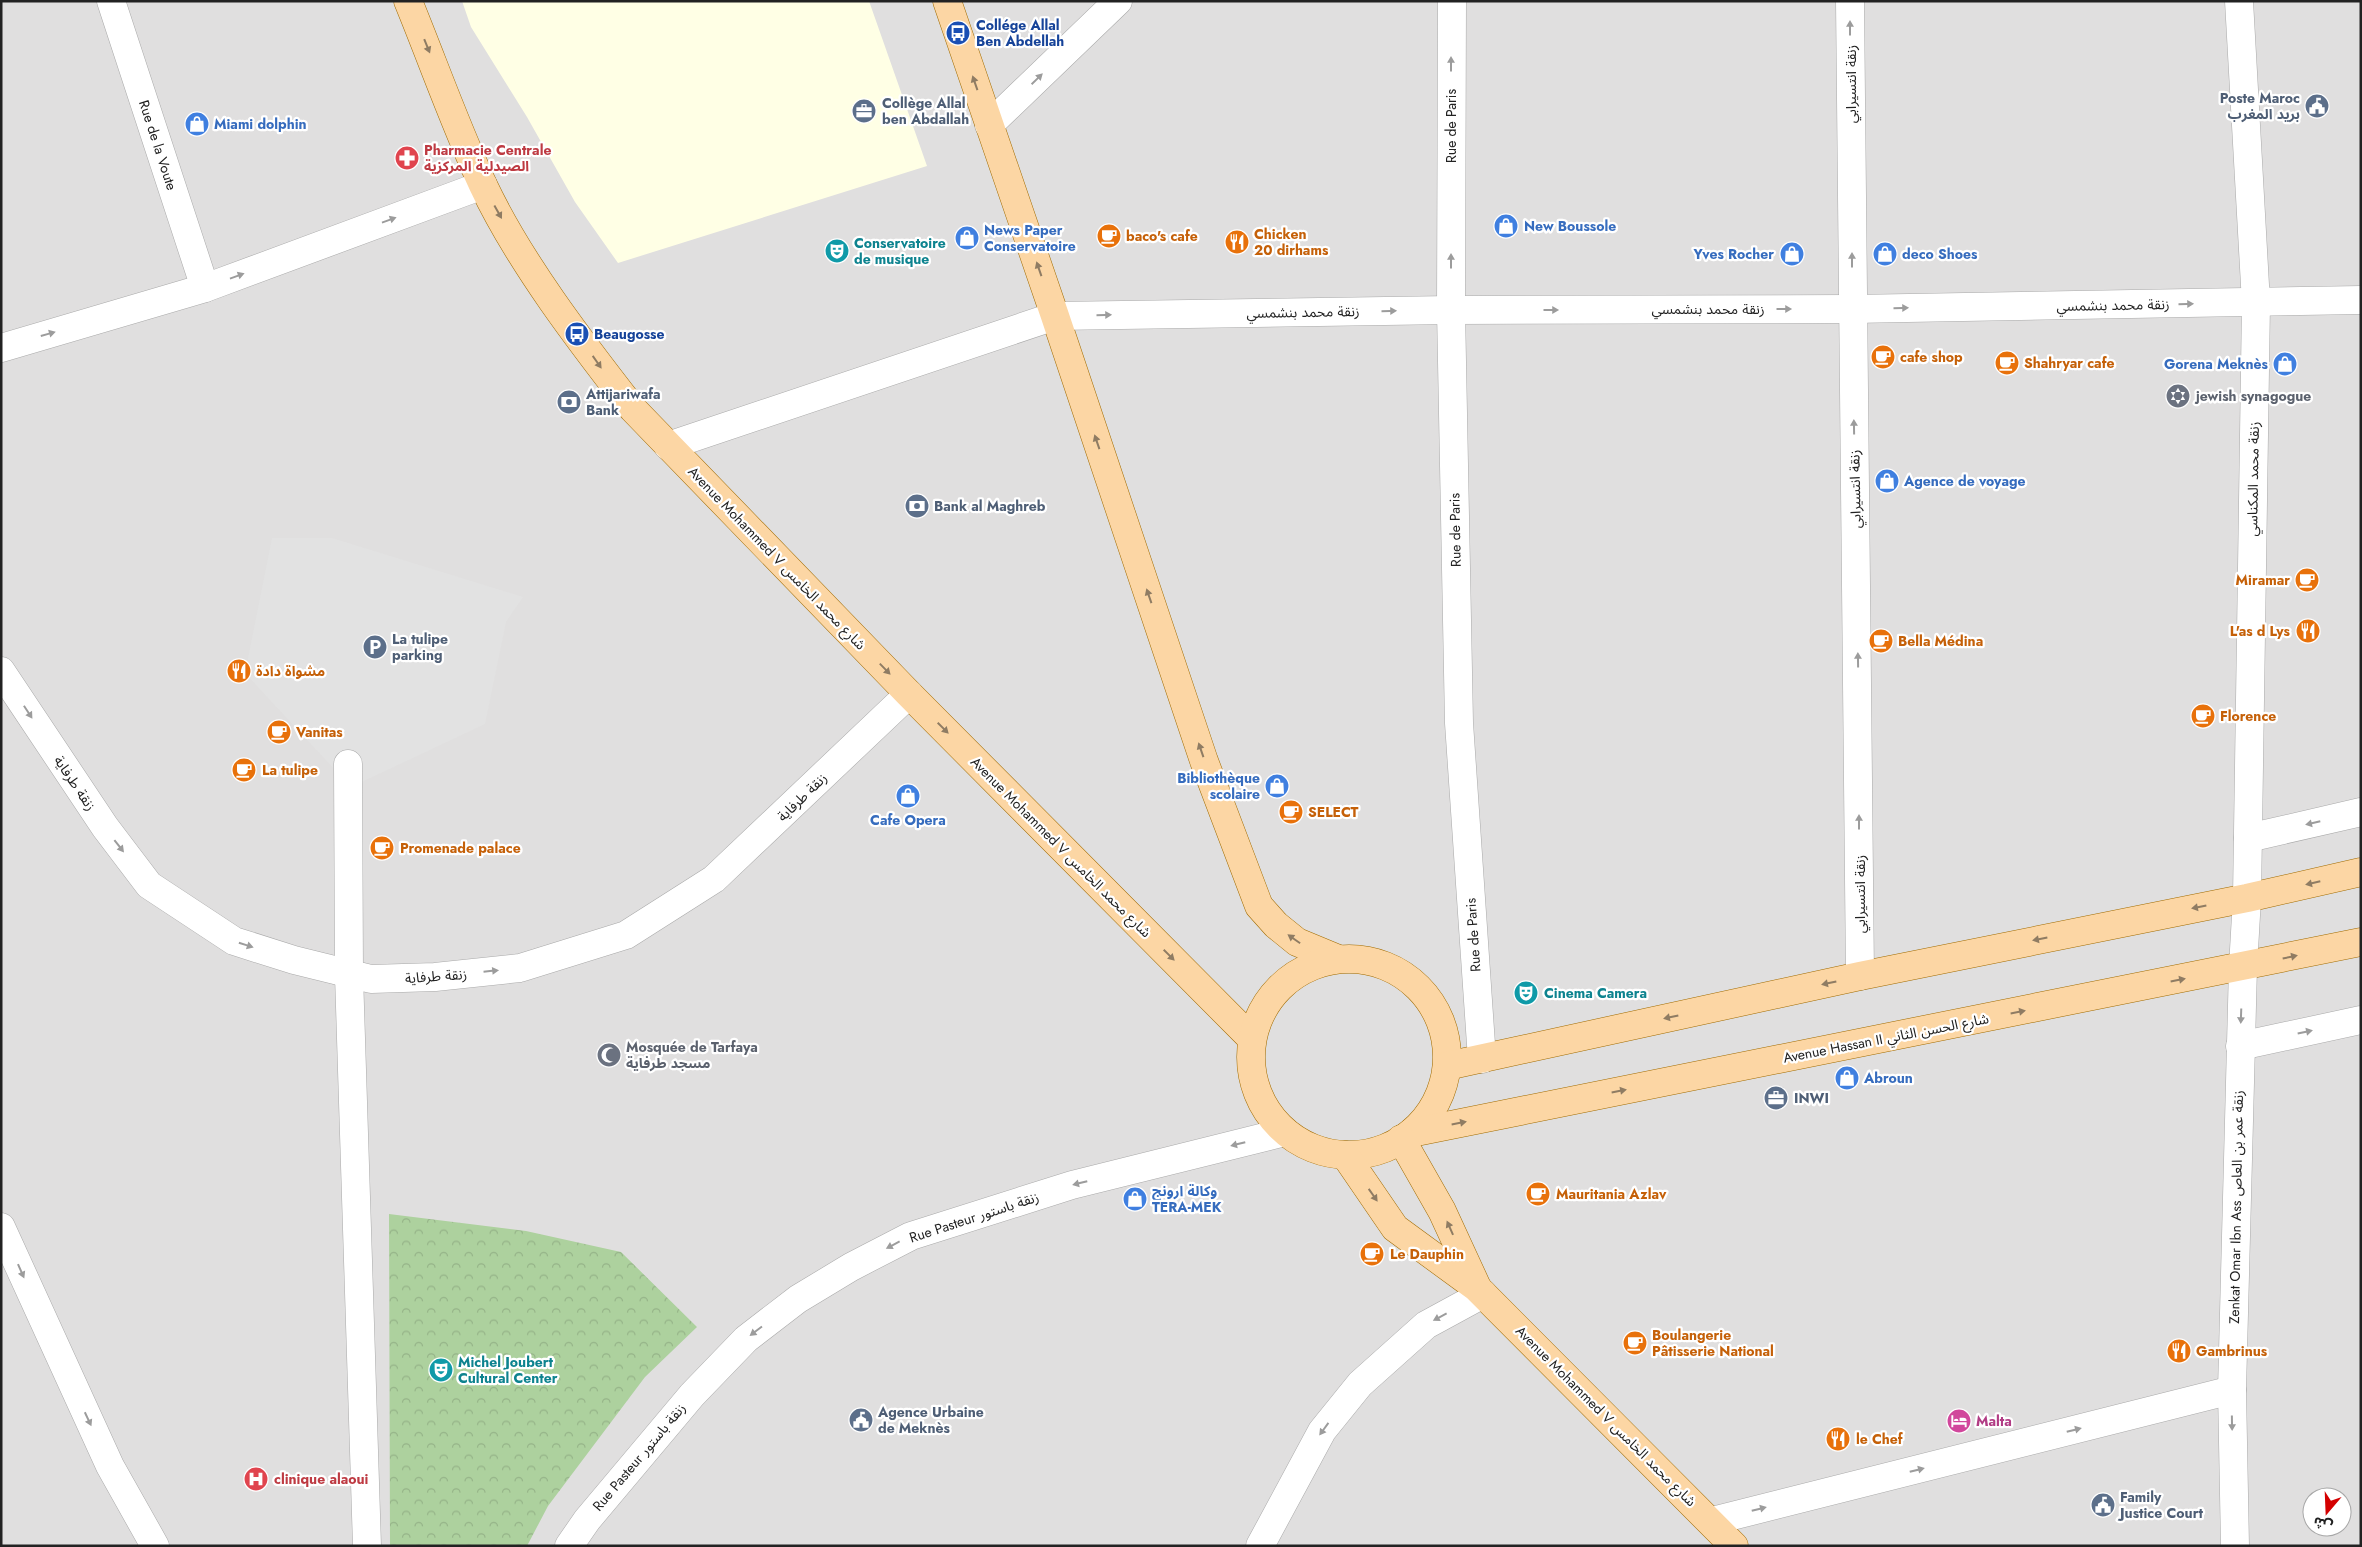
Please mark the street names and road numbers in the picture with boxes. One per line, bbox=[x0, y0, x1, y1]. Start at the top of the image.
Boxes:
street label: زنقة انتسيرابي bbox=[1841, 45, 1862, 123]
street label: Rue de Paris bbox=[1441, 89, 1461, 163]
street label: Rue de la Voute bbox=[134, 97, 182, 193]
street label: زنقة محمد بنشمسي bbox=[2056, 294, 2170, 317]
street label: زنقة محمد بنشمسي bbox=[1651, 299, 1765, 320]
street label: زنقة محمد بنشمسي bbox=[1246, 301, 1360, 324]
street label: زنقة محمد المكناسي bbox=[2242, 421, 2265, 537]
street label: زنقة انتسيرابي bbox=[1844, 450, 1867, 528]
street label: Avenue Mohammed V شارع محمد الخامس bbox=[683, 462, 870, 655]
street label: Rue de Paris bbox=[1444, 492, 1466, 567]
street label: زنقة طرفاية bbox=[49, 752, 101, 814]
street label: Avenue Mohammed V شارع محمد الخامس bbox=[965, 752, 1156, 943]
street label: زنقة طرفاية bbox=[773, 768, 831, 826]
street label: زنقة انتسيرابي bbox=[1850, 855, 1871, 933]
street label: Rue de Paris bbox=[1460, 897, 1486, 973]
street label: زنقة طرفاية bbox=[404, 964, 468, 988]
street label: Avenue Hassan II شارع الحسن الثاني bbox=[1781, 1008, 1991, 1069]
street label: Zenkat Omar Ibn Ass زنقة عمر بن العاص bbox=[2224, 1090, 2248, 1324]
street label: Rue Pasteur زنقة باستور bbox=[907, 1187, 1041, 1247]
street label: Avenue Mohammed V شارع محمد الخامس bbox=[1510, 1321, 1701, 1512]
street label: Rue Pasteur زنقة باستور bbox=[588, 1399, 690, 1515]

